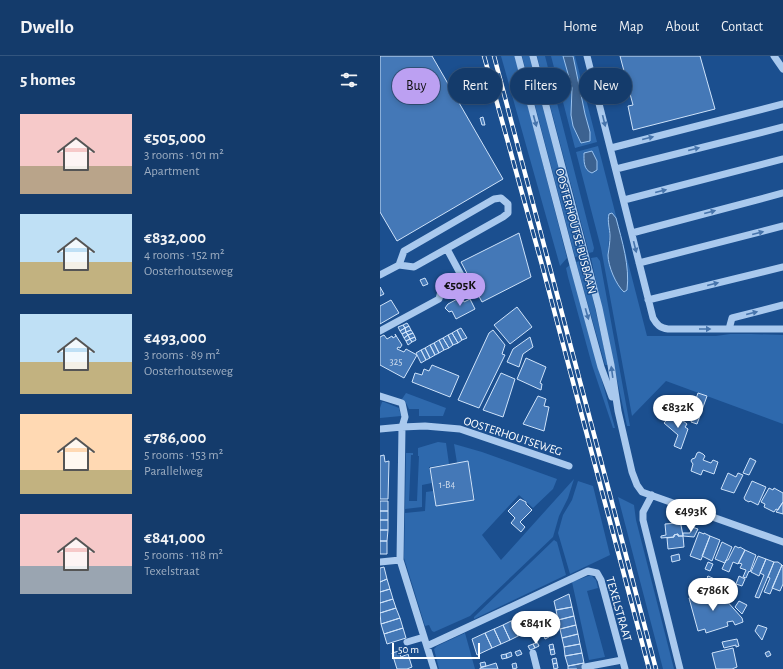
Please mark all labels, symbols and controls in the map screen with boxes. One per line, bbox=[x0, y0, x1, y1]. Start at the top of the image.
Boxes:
text: Dwello bbox=[20, 18, 74, 37]
text: Home bbox=[563, 20, 597, 34]
text: Map bbox=[619, 20, 643, 34]
text: About bbox=[665, 20, 699, 34]
text: Contact bbox=[721, 20, 763, 34]
chip: Buy bbox=[392, 68, 440, 104]
chip: Rent bbox=[448, 68, 502, 104]
chip: Filters bbox=[510, 68, 571, 104]
chip: New bbox=[579, 68, 632, 104]
icon: filters bbox=[338, 69, 360, 91]
text: 5 homes bbox=[20, 71, 76, 88]
one-way arrow bbox=[532, 115, 538, 127]
one-way arrow bbox=[601, 115, 607, 127]
text: €505,000 bbox=[144, 129, 206, 146]
icon: home bbox=[52, 130, 100, 178]
one-way arrow bbox=[643, 135, 655, 141]
one-way arrow bbox=[689, 146, 701, 152]
text: 3 rooms · 101 m² bbox=[144, 149, 224, 162]
text: Apartment bbox=[144, 165, 199, 178]
street label: OOSTERHOUTSE BUSBAAN bbox=[553, 167, 599, 295]
one-way arrow bbox=[655, 187, 668, 193]
one-way arrow bbox=[704, 209, 716, 215]
text: €832,000 bbox=[144, 229, 206, 246]
one-way arrow bbox=[752, 229, 764, 235]
icon: home bbox=[52, 230, 100, 278]
one-way arrow bbox=[632, 241, 638, 253]
text: 4 rooms · 152 m² bbox=[144, 249, 225, 262]
text: Oosterhoutseweg bbox=[144, 265, 233, 278]
pin: €505K bbox=[432, 273, 488, 307]
text: €505K bbox=[444, 279, 476, 292]
one-way arrow bbox=[707, 281, 719, 287]
one-way arrow bbox=[584, 308, 590, 320]
one-way arrow bbox=[746, 310, 758, 316]
one-way arrow bbox=[699, 326, 712, 332]
text: €493,000 bbox=[144, 329, 207, 346]
icon: home bbox=[52, 330, 100, 378]
text: 3 rooms · 89 m² bbox=[144, 349, 220, 362]
house number: 325 bbox=[390, 357, 402, 367]
text: Oosterhoutseweg bbox=[144, 365, 233, 378]
one-way arrow bbox=[609, 366, 615, 378]
pin: €832K bbox=[650, 395, 706, 429]
text: €832K bbox=[662, 401, 694, 414]
street label: OOSTERHOUTSEWEG bbox=[462, 414, 564, 458]
text: €786,000 bbox=[144, 429, 206, 446]
icon: home bbox=[52, 430, 100, 478]
text: 5 rooms · 153 m² bbox=[144, 449, 223, 462]
text: Parallelweg bbox=[144, 465, 203, 478]
house number: 1-B4 bbox=[439, 480, 455, 490]
pin: €493K bbox=[663, 499, 719, 533]
text: €493K bbox=[675, 505, 707, 518]
text: €841,000 bbox=[144, 529, 205, 546]
icon: home bbox=[52, 530, 100, 578]
text: 5 rooms · 118 m² bbox=[144, 549, 223, 562]
text: Texelstraat bbox=[144, 565, 199, 578]
street label: TEXELSTRAAT bbox=[604, 575, 634, 643]
pin: €786K bbox=[685, 578, 741, 612]
text: €786K bbox=[697, 584, 729, 597]
pin: €841K bbox=[508, 611, 564, 645]
text: €841K bbox=[520, 617, 552, 630]
scale bar bbox=[392, 641, 480, 660]
text: 50 m bbox=[398, 644, 419, 655]

